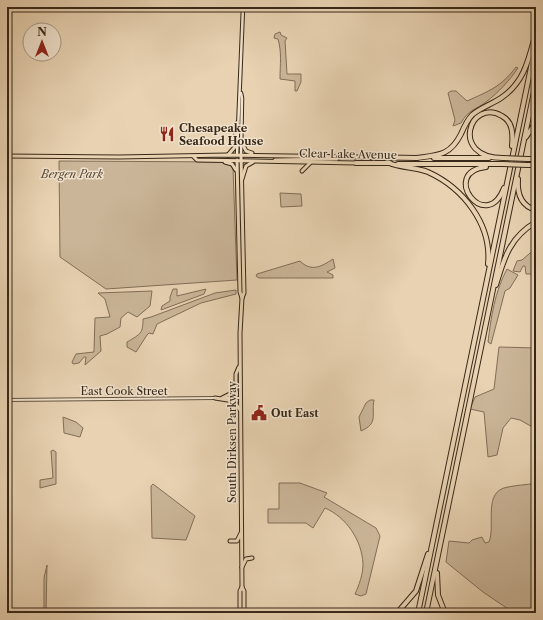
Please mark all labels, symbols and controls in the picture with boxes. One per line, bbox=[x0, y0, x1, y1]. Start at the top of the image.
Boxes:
north arrow bbox=[22, 22, 62, 62]
text: N bbox=[37, 25, 47, 39]
place label: Chesapeake Seafood House bbox=[179, 121, 264, 148]
restaurant icon: Chesapeake Seafood House bbox=[158, 125, 176, 143]
street label: Clear Lake Avenue bbox=[299, 146, 397, 162]
park label: Bergen Park bbox=[40, 167, 103, 181]
street label: South Dirksen Parkway bbox=[225, 380, 239, 503]
street label: East Cook Street bbox=[80, 384, 168, 398]
public building icon: Out East bbox=[250, 404, 268, 422]
place label: Out East bbox=[271, 406, 319, 420]

